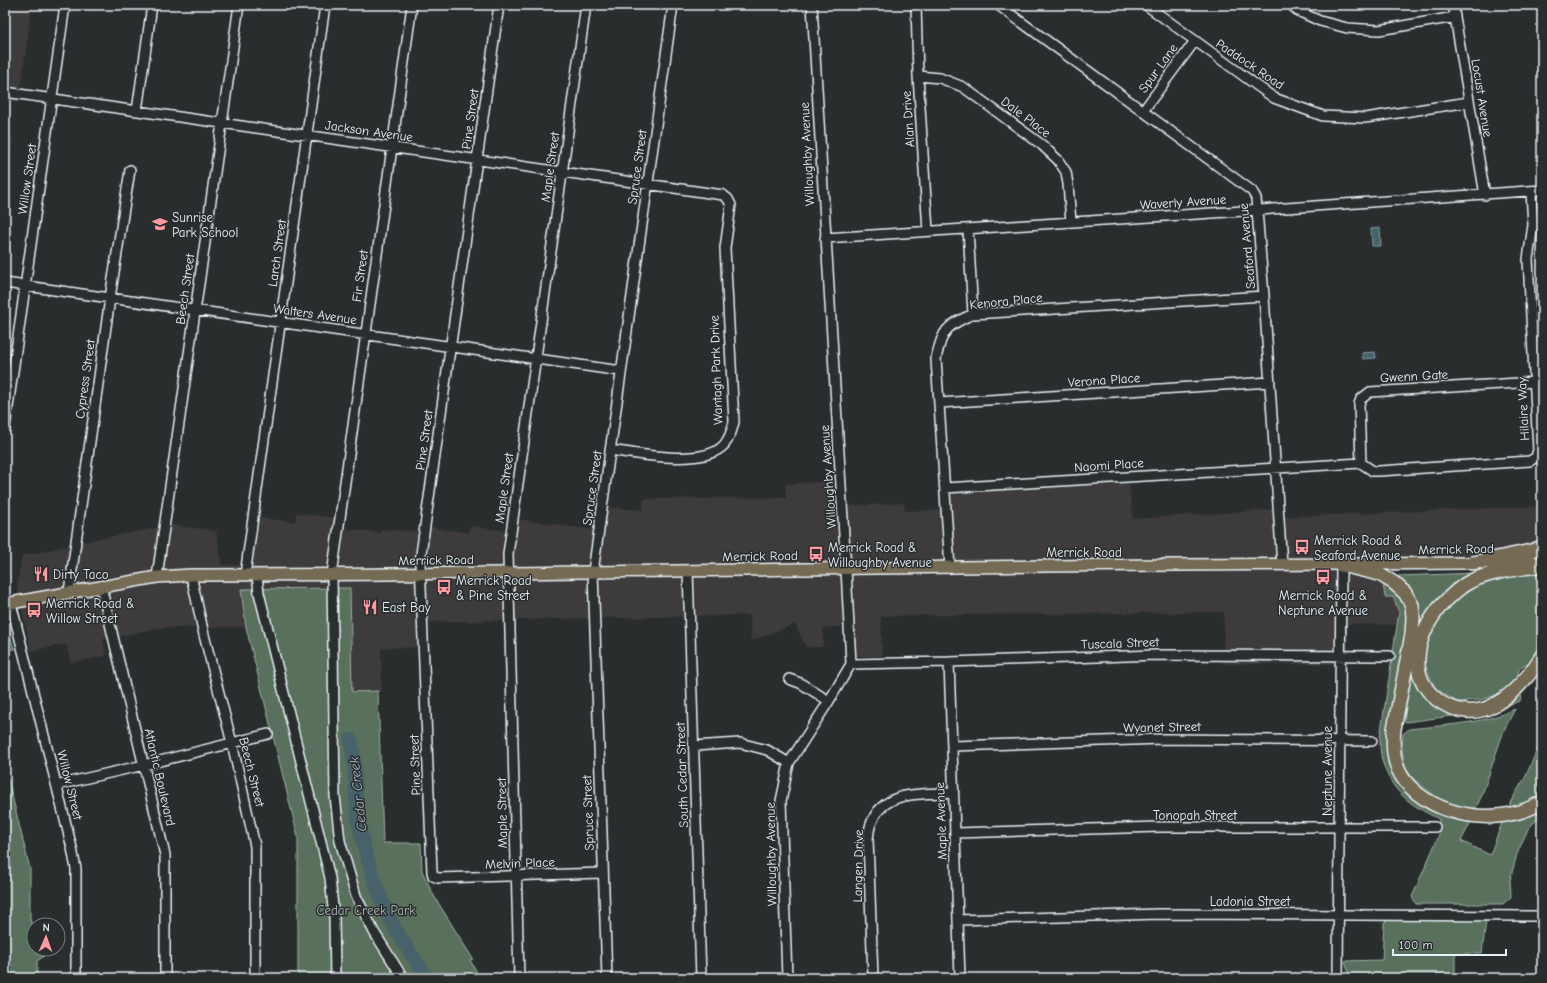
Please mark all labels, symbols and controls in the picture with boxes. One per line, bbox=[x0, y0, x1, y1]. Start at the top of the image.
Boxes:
street label: Paddock Road bbox=[1213, 36, 1287, 92]
street label: Spur Lane bbox=[1135, 40, 1181, 95]
street label: Locust Avenue bbox=[1468, 58, 1496, 139]
street label: Pine Street bbox=[458, 87, 482, 150]
street label: Alan Drive bbox=[899, 90, 917, 148]
street label: Dale Place bbox=[998, 93, 1054, 141]
street label: Willoughby Avenue bbox=[797, 101, 817, 206]
street label: Jackson Avenue bbox=[324, 117, 414, 145]
street label: Spruce Street bbox=[624, 127, 650, 205]
street label: Maple Street bbox=[538, 130, 563, 203]
street label: Willow Street bbox=[15, 141, 40, 215]
street label: Waverly Avenue bbox=[1139, 191, 1227, 212]
street label: Seaford Avenue bbox=[1236, 202, 1258, 290]
place label: Sunrise Park School bbox=[172, 210, 238, 240]
school or university icon: Sunrise Park School bbox=[151, 215, 169, 233]
street label: Larch Street bbox=[265, 217, 289, 288]
street label: Fir Street bbox=[349, 248, 371, 303]
street label: Beech Street bbox=[173, 251, 198, 325]
street label: Kenora Place bbox=[969, 290, 1044, 312]
street label: Walters Avenue bbox=[272, 301, 358, 327]
street label: Wantagh Park Drive bbox=[707, 314, 725, 425]
street label: Cypress Street bbox=[72, 337, 98, 420]
street label: Gwenn Gate bbox=[1380, 367, 1449, 385]
street label: Verona Place bbox=[1067, 370, 1141, 390]
street label: Hilaire Way bbox=[1514, 377, 1532, 441]
street label: Pine Street bbox=[412, 408, 436, 471]
street label: Willoughby Avenue bbox=[817, 424, 839, 529]
street label: Spruce Street bbox=[579, 448, 605, 526]
street label: Maple Street bbox=[492, 451, 517, 524]
street label: Naomi Place bbox=[1074, 455, 1145, 475]
place label: Merrick Road & Seaford Avenue bbox=[1314, 533, 1402, 563]
bus stop icon: Merrick Road & Seaford Avenue bbox=[1293, 538, 1311, 556]
place label: Merrick Road & Willoughby Avenue bbox=[828, 540, 932, 570]
street label: Merrick Road bbox=[1418, 541, 1494, 557]
bus stop icon: Merrick Road & Willoughby Avenue bbox=[807, 545, 825, 563]
street label: Merrick Road bbox=[1046, 545, 1122, 560]
street label: Merrick Road bbox=[722, 548, 798, 564]
street label: Merrick Road bbox=[398, 552, 474, 568]
restaurant icon: Dirty Taco bbox=[32, 565, 50, 583]
place label: Dirty Taco bbox=[53, 567, 109, 582]
bus stop icon: Merrick Road & Neptune Avenue bbox=[1314, 568, 1332, 586]
place label: Merrick Road & Pine Street bbox=[456, 573, 532, 603]
bus stop icon: Merrick Road & Pine Street bbox=[435, 578, 453, 596]
place label: Merrick Road & Neptune Avenue bbox=[1278, 588, 1368, 618]
place label: Merrick Road & Willow Street bbox=[46, 596, 134, 626]
restaurant icon: East Bay bbox=[361, 598, 379, 616]
place label: East Bay bbox=[382, 600, 431, 615]
bus stop icon: Merrick Road & Willow Street bbox=[25, 601, 43, 619]
street label: Tuscala Street bbox=[1081, 634, 1161, 652]
street label: Wyanet Street bbox=[1123, 719, 1202, 735]
street label: South Cedar Street bbox=[673, 721, 691, 828]
street label: Neptune Avenue bbox=[1320, 726, 1335, 816]
street label: Atlantic Boulevard bbox=[141, 727, 179, 827]
street label: Pine Street bbox=[406, 733, 424, 796]
street label: Beech Street bbox=[236, 736, 268, 810]
street label: Willow Street bbox=[54, 749, 86, 823]
water label: Cedar Creek bbox=[346, 756, 370, 832]
street label: Spruce Street bbox=[579, 774, 597, 851]
street label: Maple Street bbox=[494, 776, 510, 849]
street label: Maple Avenue bbox=[932, 781, 950, 860]
street label: Willoughby Avenue bbox=[763, 801, 779, 906]
street label: Tonopah Street bbox=[1153, 808, 1238, 823]
street label: Langen Drive bbox=[850, 829, 866, 903]
street label: Melvin Place bbox=[485, 854, 556, 872]
street label: Ladonia Street bbox=[1210, 894, 1292, 909]
park label: Cedar Creek Park bbox=[316, 903, 416, 918]
north arrow bbox=[26, 917, 66, 957]
text: N bbox=[43, 921, 50, 934]
scale bar bbox=[1393, 931, 1506, 957]
text: 100 m bbox=[1399, 938, 1432, 952]

